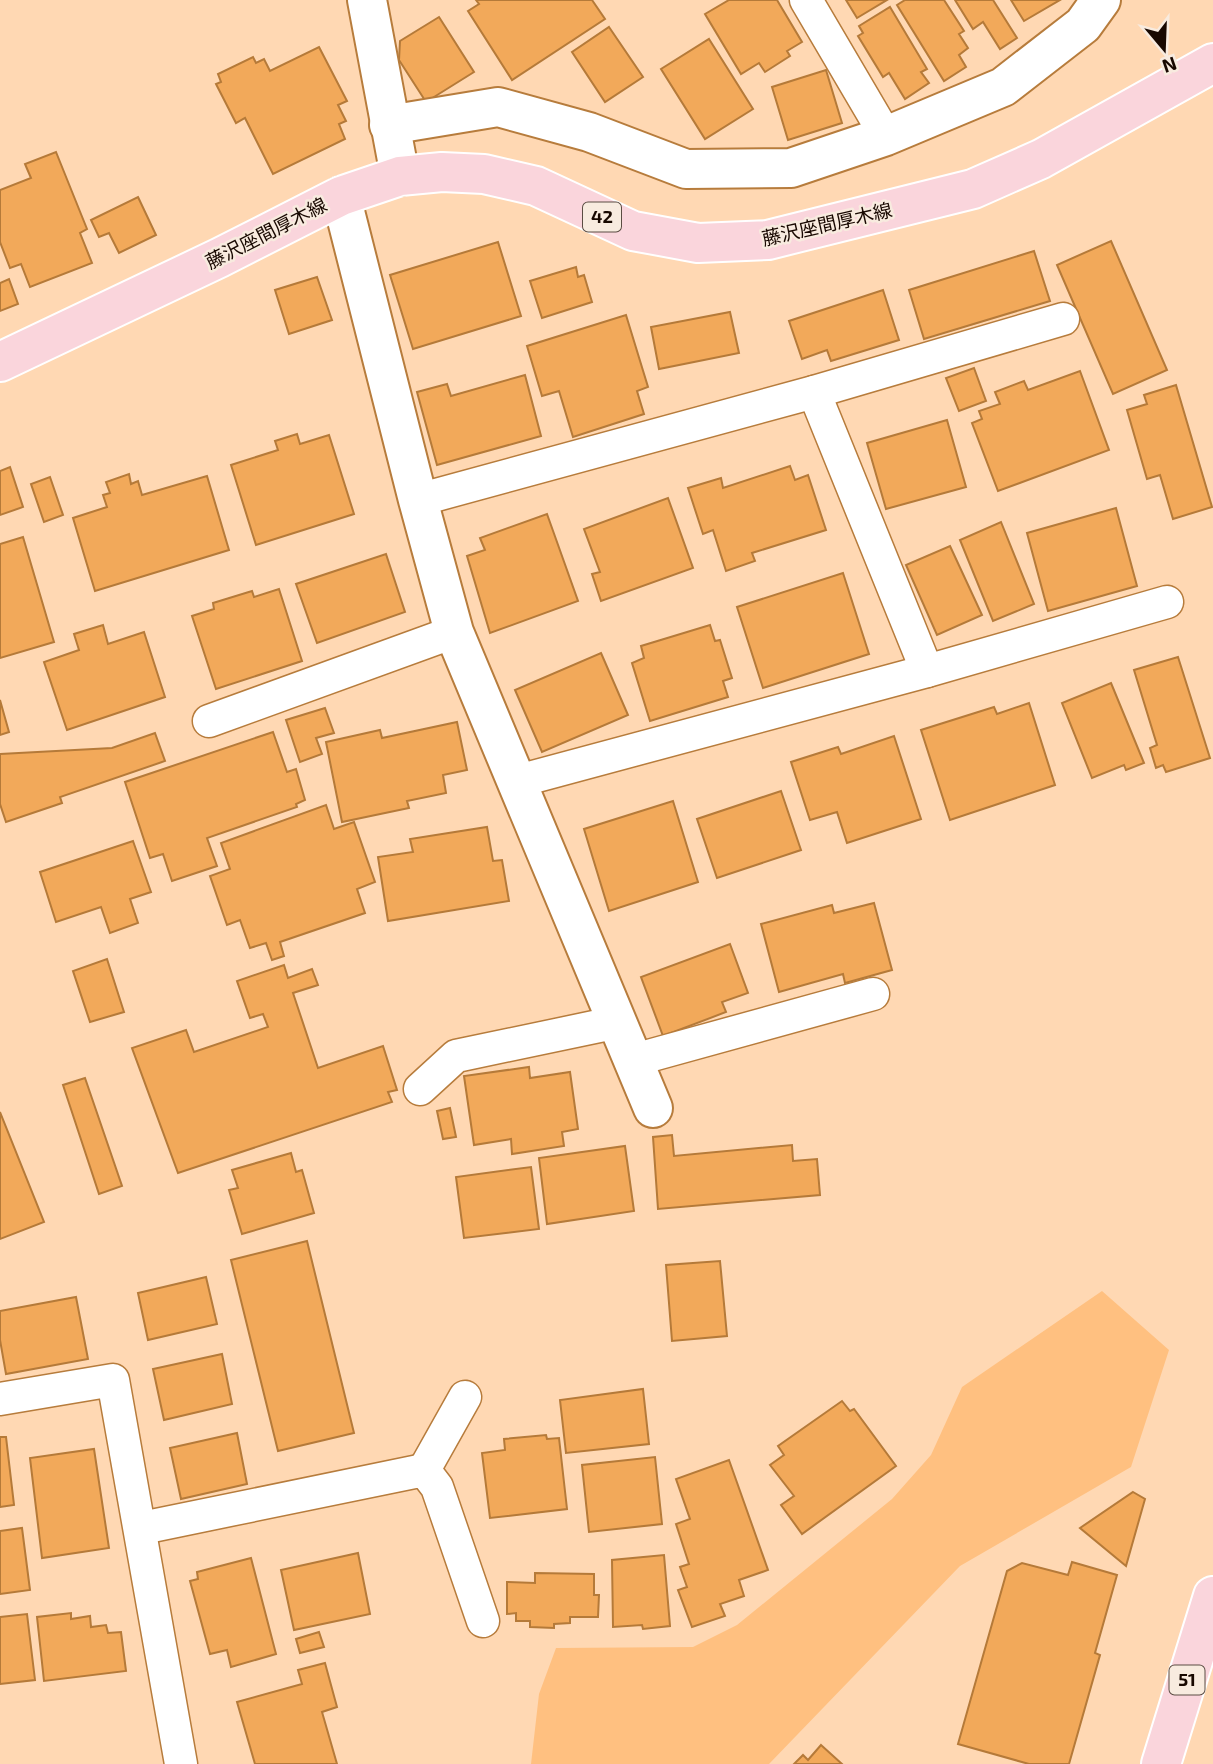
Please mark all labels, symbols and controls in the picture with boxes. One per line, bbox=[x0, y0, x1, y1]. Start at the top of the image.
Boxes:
north arrow bbox=[1129, 14, 1199, 84]
text: N bbox=[1159, 52, 1180, 79]
street label: 藤沢座間厚木線 bbox=[201, 192, 330, 273]
street label: 藤沢座間厚木線 bbox=[759, 197, 894, 250]
road number: 42 bbox=[583, 202, 621, 232]
road number: 51 bbox=[1170, 1666, 1204, 1694]

